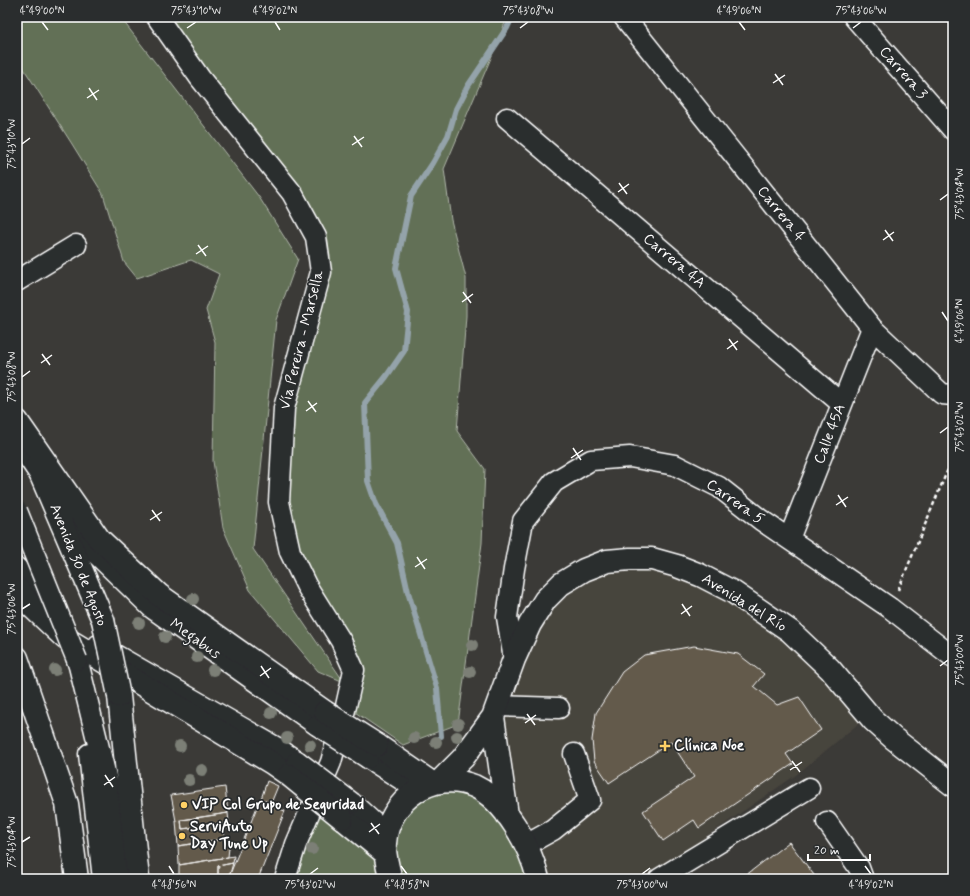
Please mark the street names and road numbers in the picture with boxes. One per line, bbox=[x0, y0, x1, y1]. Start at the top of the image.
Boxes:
street label: Carrera 3 bbox=[874, 42, 932, 104]
street label: Carrera 4 bbox=[752, 182, 810, 246]
street label: Carrera 4A bbox=[639, 229, 709, 293]
street label: Vía Pereira - Marsella bbox=[275, 267, 329, 412]
street label: Calle 45A bbox=[809, 401, 851, 467]
street label: Carrera 5 bbox=[702, 475, 768, 529]
street label: Avenida 30 de Agosto bbox=[44, 501, 112, 629]
street label: Avenida del Río bbox=[698, 569, 790, 637]
street label: Megabus bbox=[165, 614, 225, 665]

